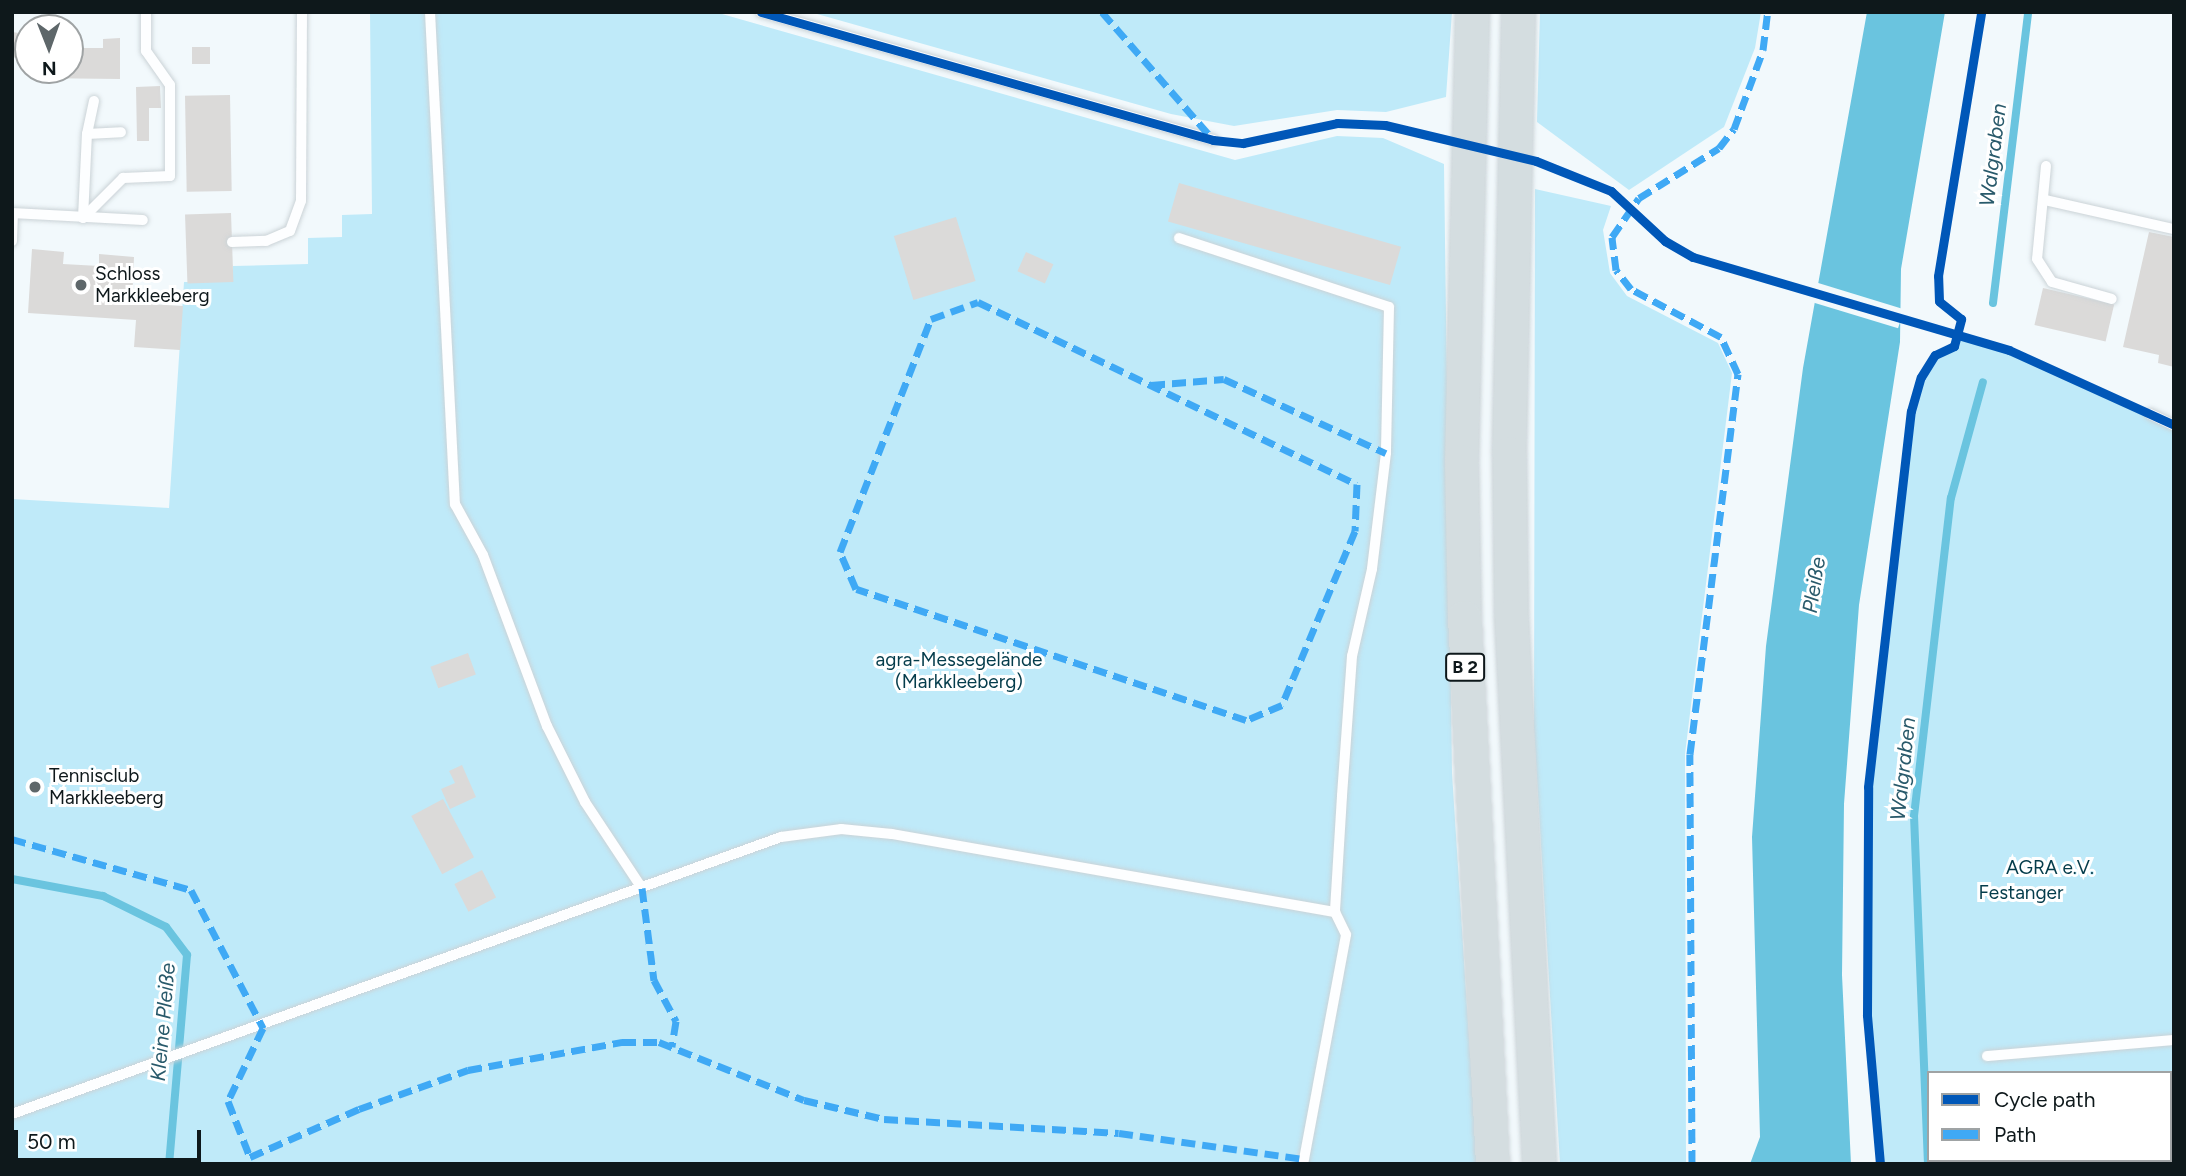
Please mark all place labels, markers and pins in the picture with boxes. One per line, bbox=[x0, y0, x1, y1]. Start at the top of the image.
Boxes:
place label: Schloss Markkleeberg bbox=[95, 263, 210, 307]
marker: Schloss Markkleeberg bbox=[73, 277, 89, 293]
place label: Tennisclub Markkleeberg bbox=[49, 765, 164, 809]
marker: Tennisclub Markkleeberg bbox=[27, 779, 43, 795]

